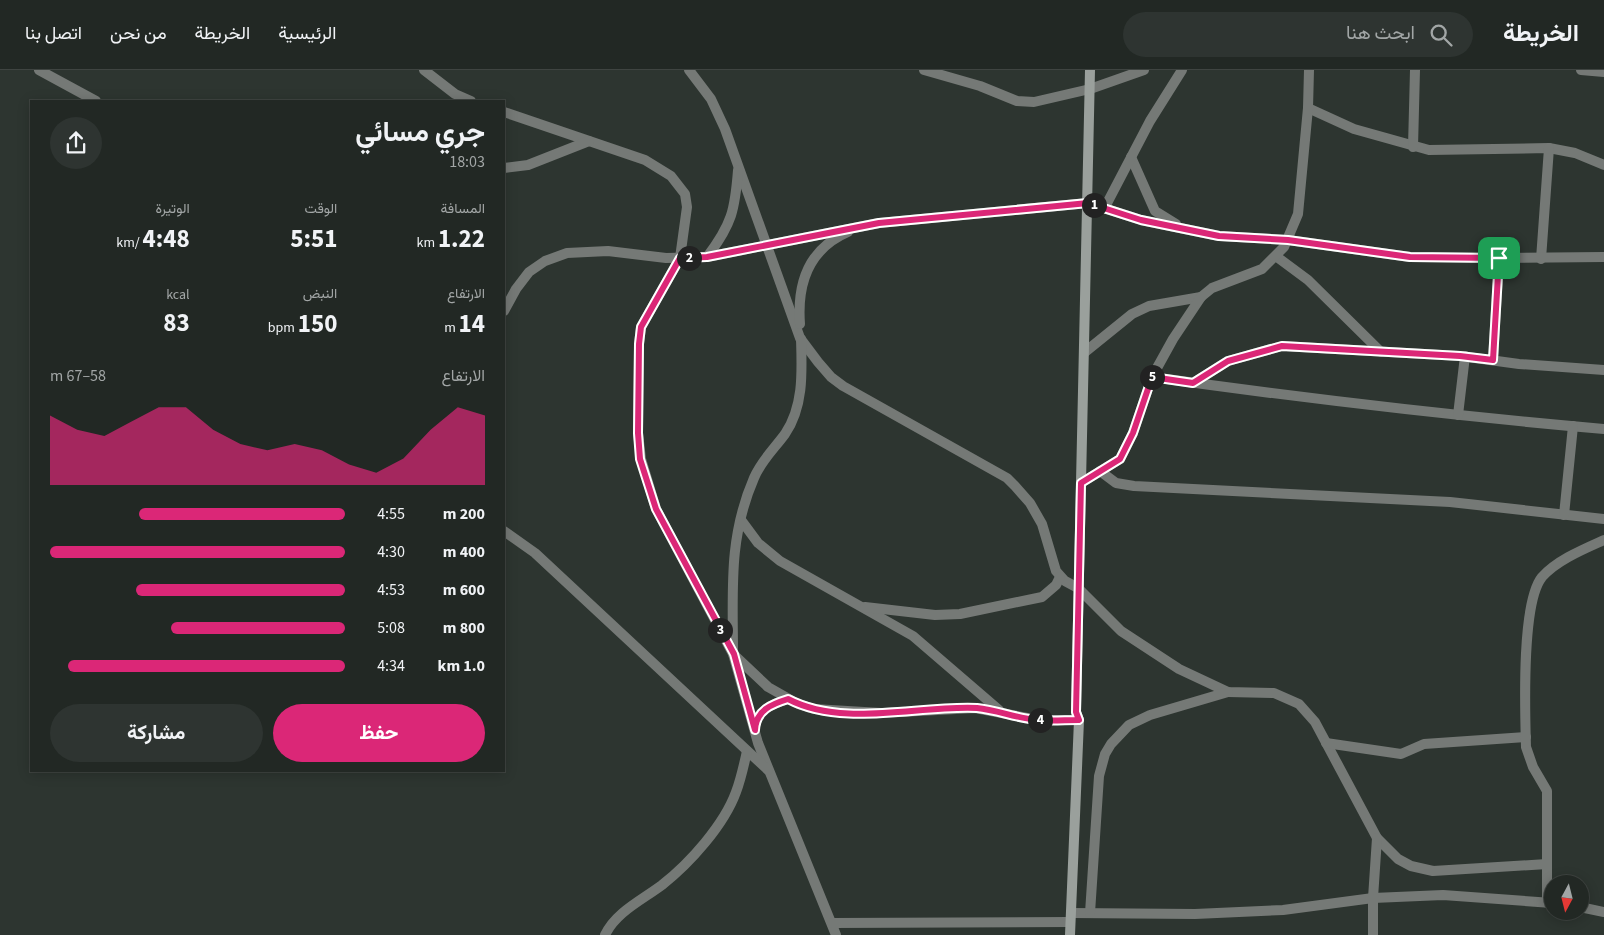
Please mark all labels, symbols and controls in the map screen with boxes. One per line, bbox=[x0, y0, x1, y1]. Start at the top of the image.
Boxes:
search box bbox=[1123, 12, 1473, 57]
text: الخريطة bbox=[1503, 16, 1579, 51]
text: ابحث هنا bbox=[1346, 20, 1415, 47]
text: اتصل بنا bbox=[25, 21, 82, 46]
text: من نحن bbox=[110, 21, 167, 46]
text: الخريطة bbox=[195, 21, 250, 46]
text: الرئيسية bbox=[278, 21, 336, 46]
icon: search bbox=[1427, 21, 1455, 49]
text: جري مسائي bbox=[355, 112, 485, 152]
button: share bbox=[50, 117, 102, 169]
text: 18:03 bbox=[449, 151, 485, 173]
pin: 1 bbox=[1082, 192, 1106, 218]
text: 1 bbox=[1091, 195, 1098, 215]
text: الوتيرة bbox=[155, 199, 190, 219]
text: الوقت bbox=[304, 199, 337, 219]
text: المسافة bbox=[441, 199, 485, 219]
text: 4:48 bbox=[143, 221, 190, 257]
text: 5:51 bbox=[290, 221, 337, 257]
text: 1.22 bbox=[438, 221, 485, 257]
text: /km bbox=[116, 233, 143, 253]
text: km bbox=[417, 233, 438, 253]
pin bbox=[1478, 237, 1520, 279]
icon: arrive bbox=[1485, 244, 1513, 272]
pin: 2 bbox=[676, 246, 702, 270]
text: 2 bbox=[686, 248, 693, 268]
text: النبض bbox=[303, 284, 337, 304]
text: الارتفاع bbox=[447, 284, 485, 304]
text: kcal bbox=[166, 285, 190, 305]
text: 83 bbox=[163, 305, 190, 341]
text: 150 bbox=[298, 306, 337, 342]
text: 14 bbox=[459, 306, 485, 342]
text: bpm bbox=[268, 318, 298, 338]
text: m bbox=[444, 318, 459, 338]
pin: 5 bbox=[1140, 364, 1164, 390]
text: 58–67 m bbox=[50, 365, 106, 387]
text: الارتفاع bbox=[442, 365, 485, 387]
text: 5 bbox=[1149, 367, 1156, 387]
text: 4:55 bbox=[377, 503, 405, 525]
text: 200 m bbox=[443, 503, 485, 525]
text: 4:30 bbox=[377, 541, 405, 563]
text: 400 m bbox=[443, 541, 485, 563]
text: 4:53 bbox=[377, 579, 405, 601]
text: 600 m bbox=[443, 579, 485, 601]
text: 5:08 bbox=[377, 617, 405, 639]
text: 800 m bbox=[443, 617, 485, 639]
pin: 3 bbox=[708, 618, 732, 642]
text: 3 bbox=[717, 620, 724, 640]
text: 4:34 bbox=[377, 655, 405, 677]
text: 1.0 km bbox=[438, 655, 485, 677]
button: مشاركة bbox=[50, 704, 263, 762]
button: حفظ bbox=[273, 704, 485, 762]
pin: 4 bbox=[1028, 708, 1052, 732]
text: 4 bbox=[1037, 710, 1044, 730]
north arrow bbox=[1544, 875, 1589, 920]
map controls bbox=[1544, 875, 1589, 920]

